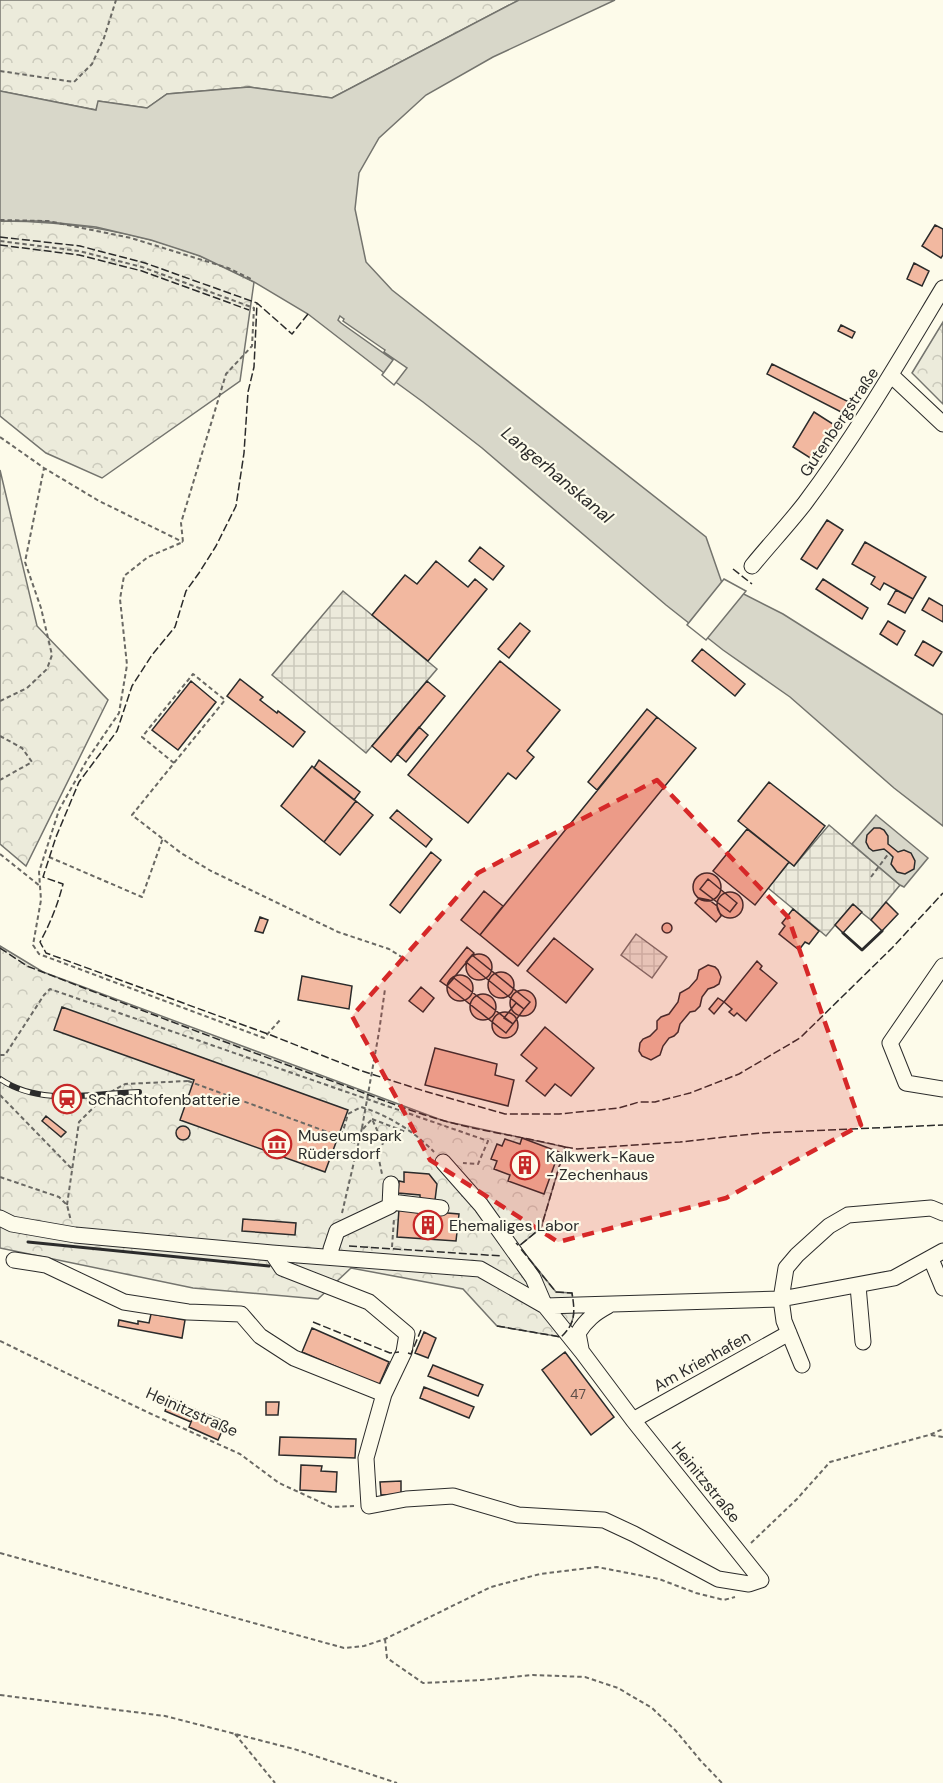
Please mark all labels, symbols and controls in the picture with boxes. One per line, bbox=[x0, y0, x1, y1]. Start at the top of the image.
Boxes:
street label: Gutenbergstraße bbox=[795, 363, 883, 481]
water label: Langerhanskanal bbox=[496, 421, 619, 530]
station icon: Schachtofenbatterie bbox=[51, 1083, 83, 1115]
place label: Schachtofenbatterie bbox=[88, 1089, 240, 1110]
place label: Museumspark Rüdersdorf bbox=[298, 1125, 402, 1164]
museum icon: Museumspark Rüdersdorf bbox=[261, 1128, 293, 1160]
place label: Kalkwerk-Kaue - Zechenhaus bbox=[546, 1146, 655, 1185]
building icon: Kalkwerk-Kaue - Zechenhaus bbox=[509, 1149, 541, 1181]
building icon: Ehemaliges Labor bbox=[412, 1209, 444, 1241]
place label: Ehemaliges Labor bbox=[449, 1215, 579, 1236]
street label: Am Krienhafen bbox=[650, 1326, 754, 1396]
street label: Heinitzstraße bbox=[143, 1382, 241, 1442]
house number: 47 bbox=[570, 1385, 586, 1403]
street label: Heinitzstraße bbox=[667, 1437, 745, 1527]

